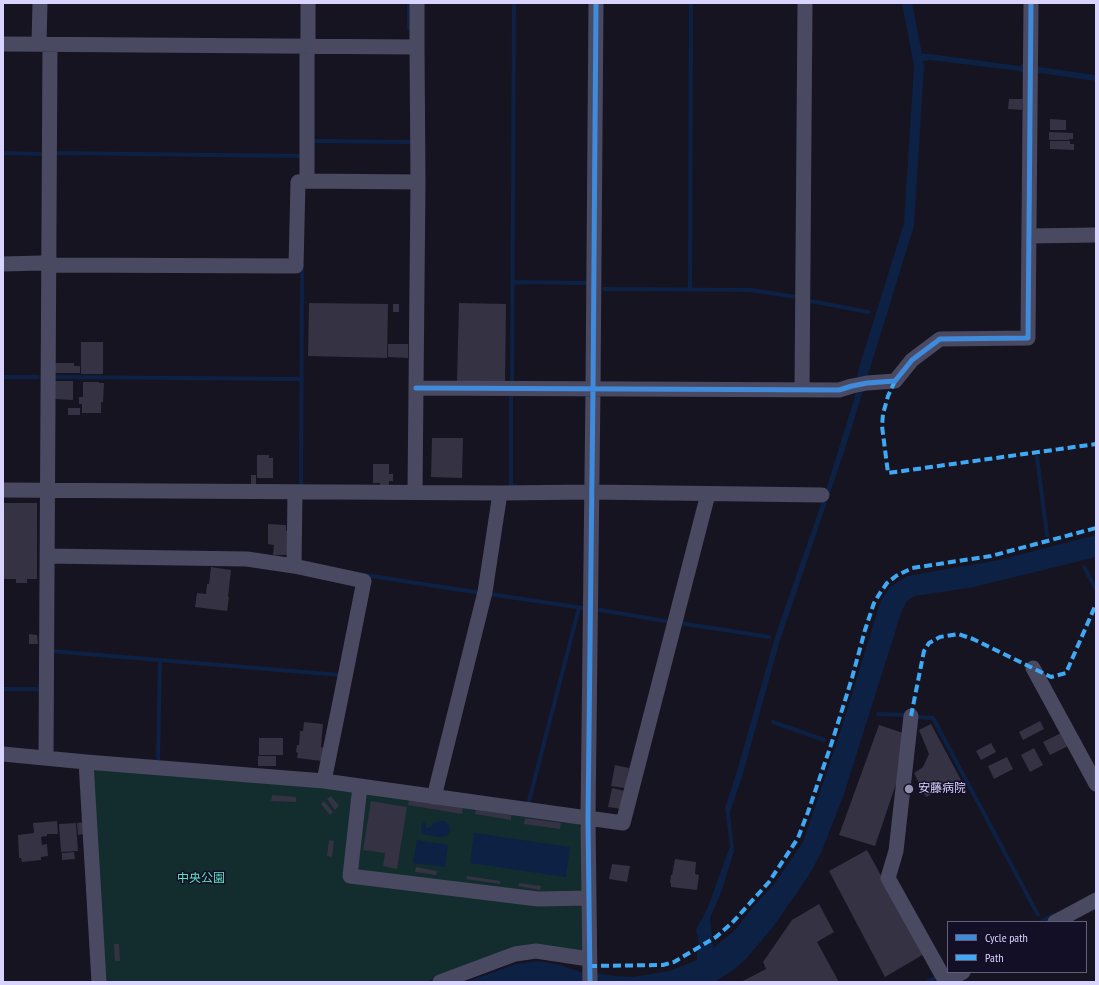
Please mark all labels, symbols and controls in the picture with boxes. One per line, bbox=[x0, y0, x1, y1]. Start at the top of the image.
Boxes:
place label: 安藤病院 bbox=[918, 782, 966, 796]
marker: 安藤病院 bbox=[903, 783, 915, 795]
park label: 中央公園 bbox=[177, 872, 225, 886]
legend bbox=[947, 921, 1087, 973]
text: Cycle path bbox=[985, 930, 1028, 945]
text: Path bbox=[985, 950, 1003, 965]

